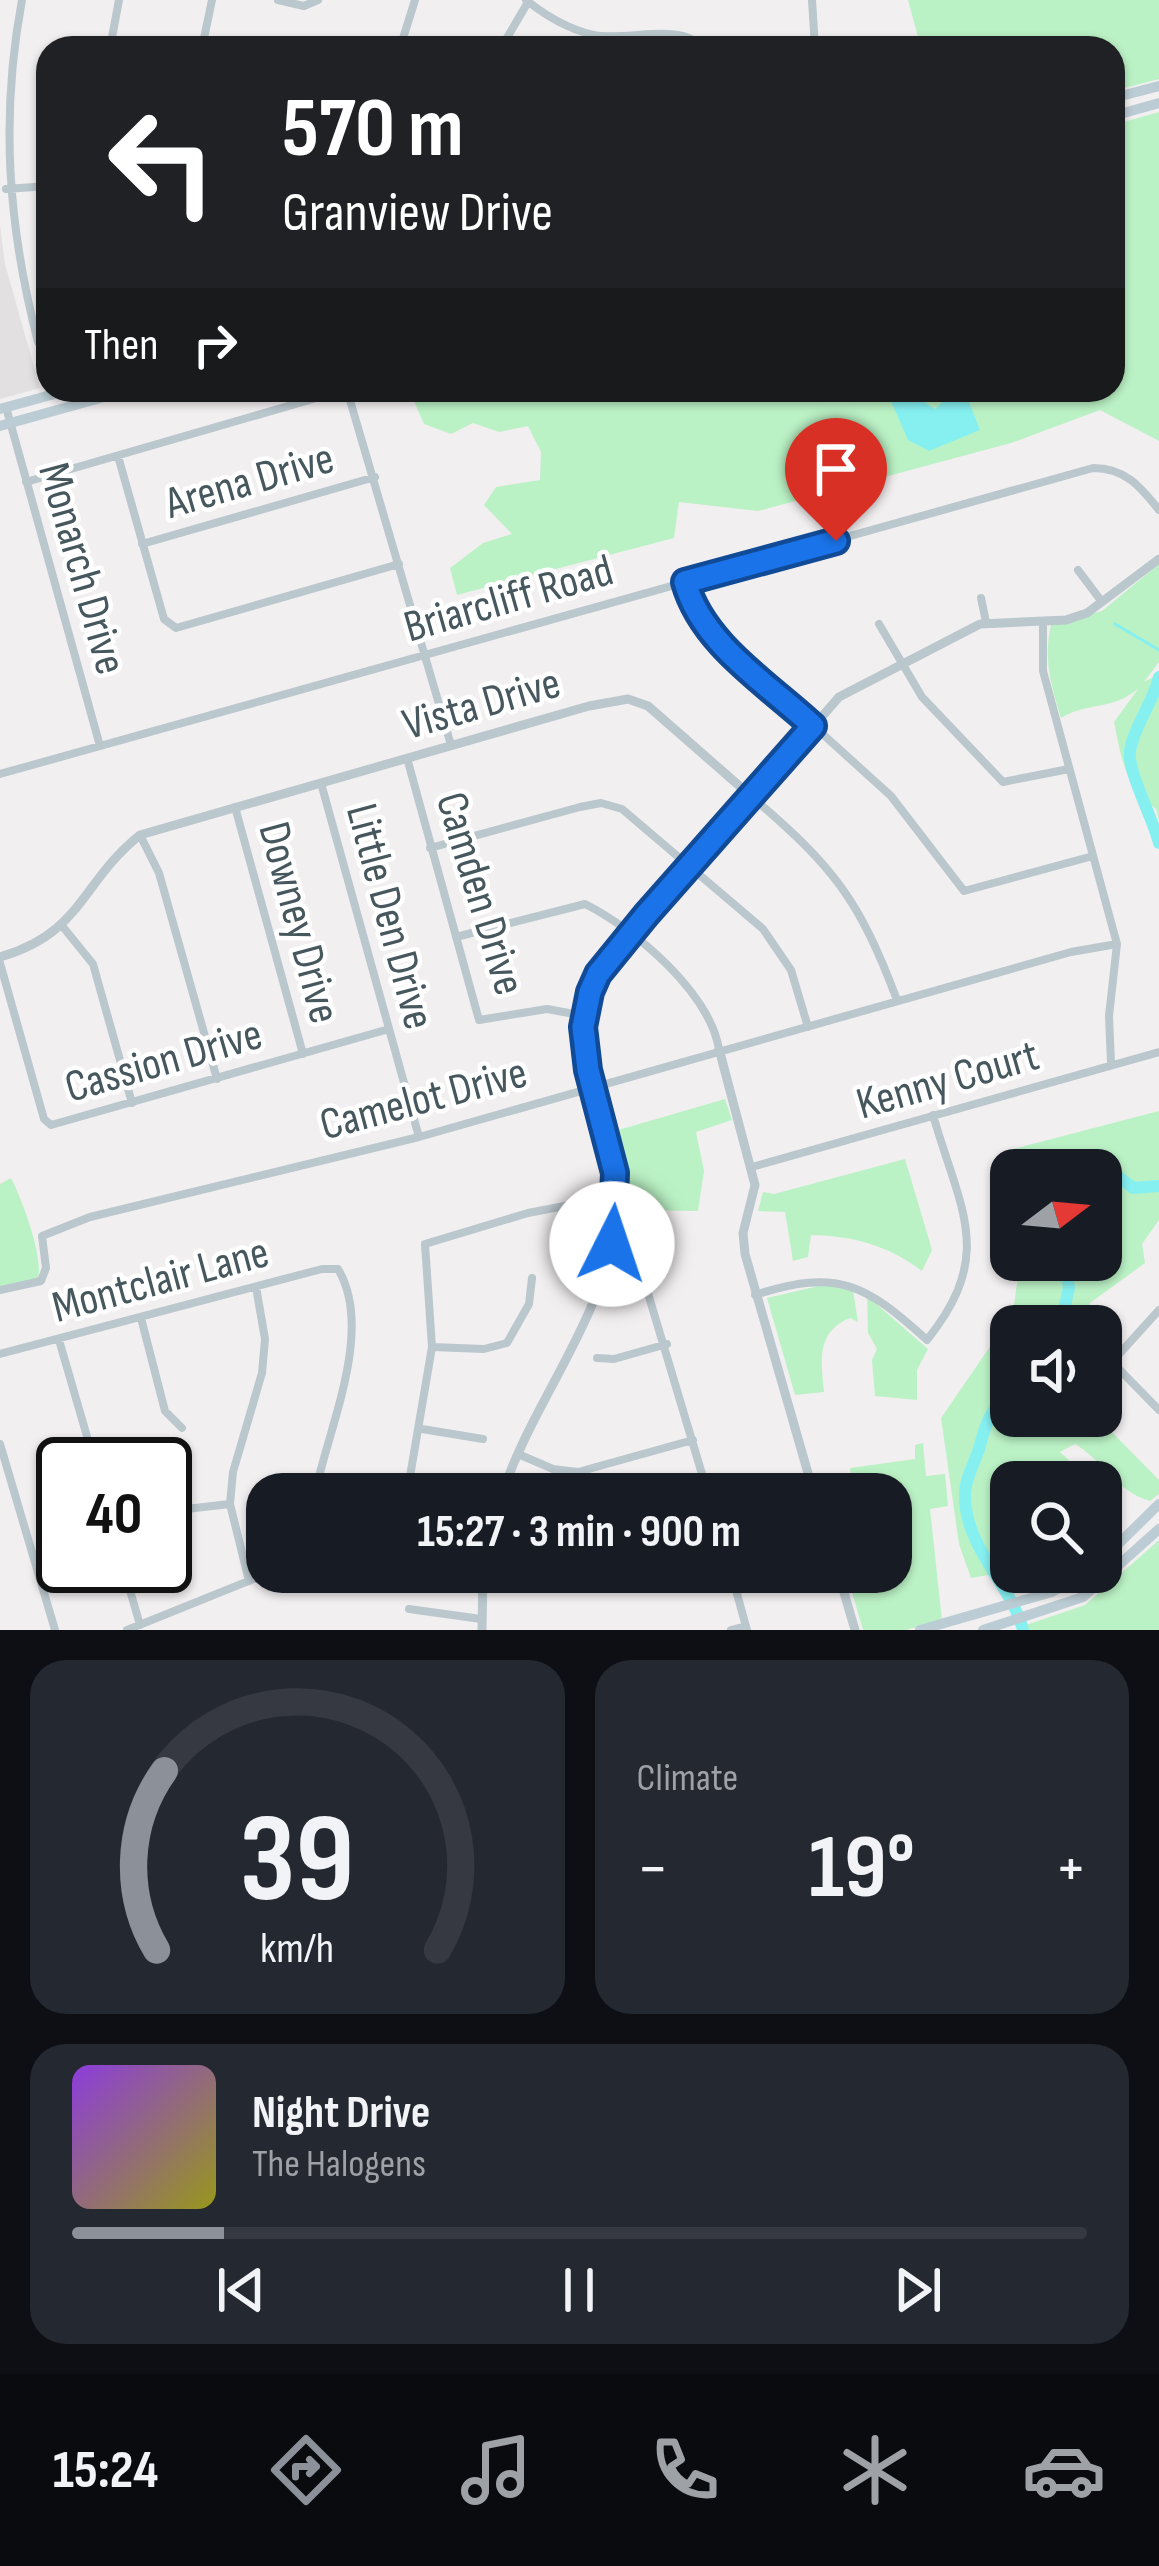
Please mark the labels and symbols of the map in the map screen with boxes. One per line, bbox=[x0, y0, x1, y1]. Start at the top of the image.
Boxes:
pin bbox=[785, 418, 887, 541]
street label: Arena Drive bbox=[158, 431, 340, 532]
street label: Monarch Drive bbox=[25, 457, 138, 681]
street label: Briarcliff Road bbox=[398, 543, 619, 655]
street label: Vista Drive bbox=[397, 656, 567, 753]
street label: Camden Drive bbox=[423, 786, 536, 1002]
street label: Little Den Drive bbox=[333, 798, 446, 1035]
street label: Downey Drive bbox=[245, 816, 352, 1029]
street label: Cassion Drive bbox=[59, 1007, 268, 1116]
street label: Kenny Court bbox=[850, 1028, 1045, 1133]
street label: Camelot Drive bbox=[314, 1045, 533, 1153]
north arrow bbox=[990, 1149, 1122, 1281]
position arrow bbox=[549, 1181, 675, 1307]
street label: Montclair Lane bbox=[46, 1225, 275, 1336]
speed limit sign: 40 bbox=[36, 1437, 192, 1593]

